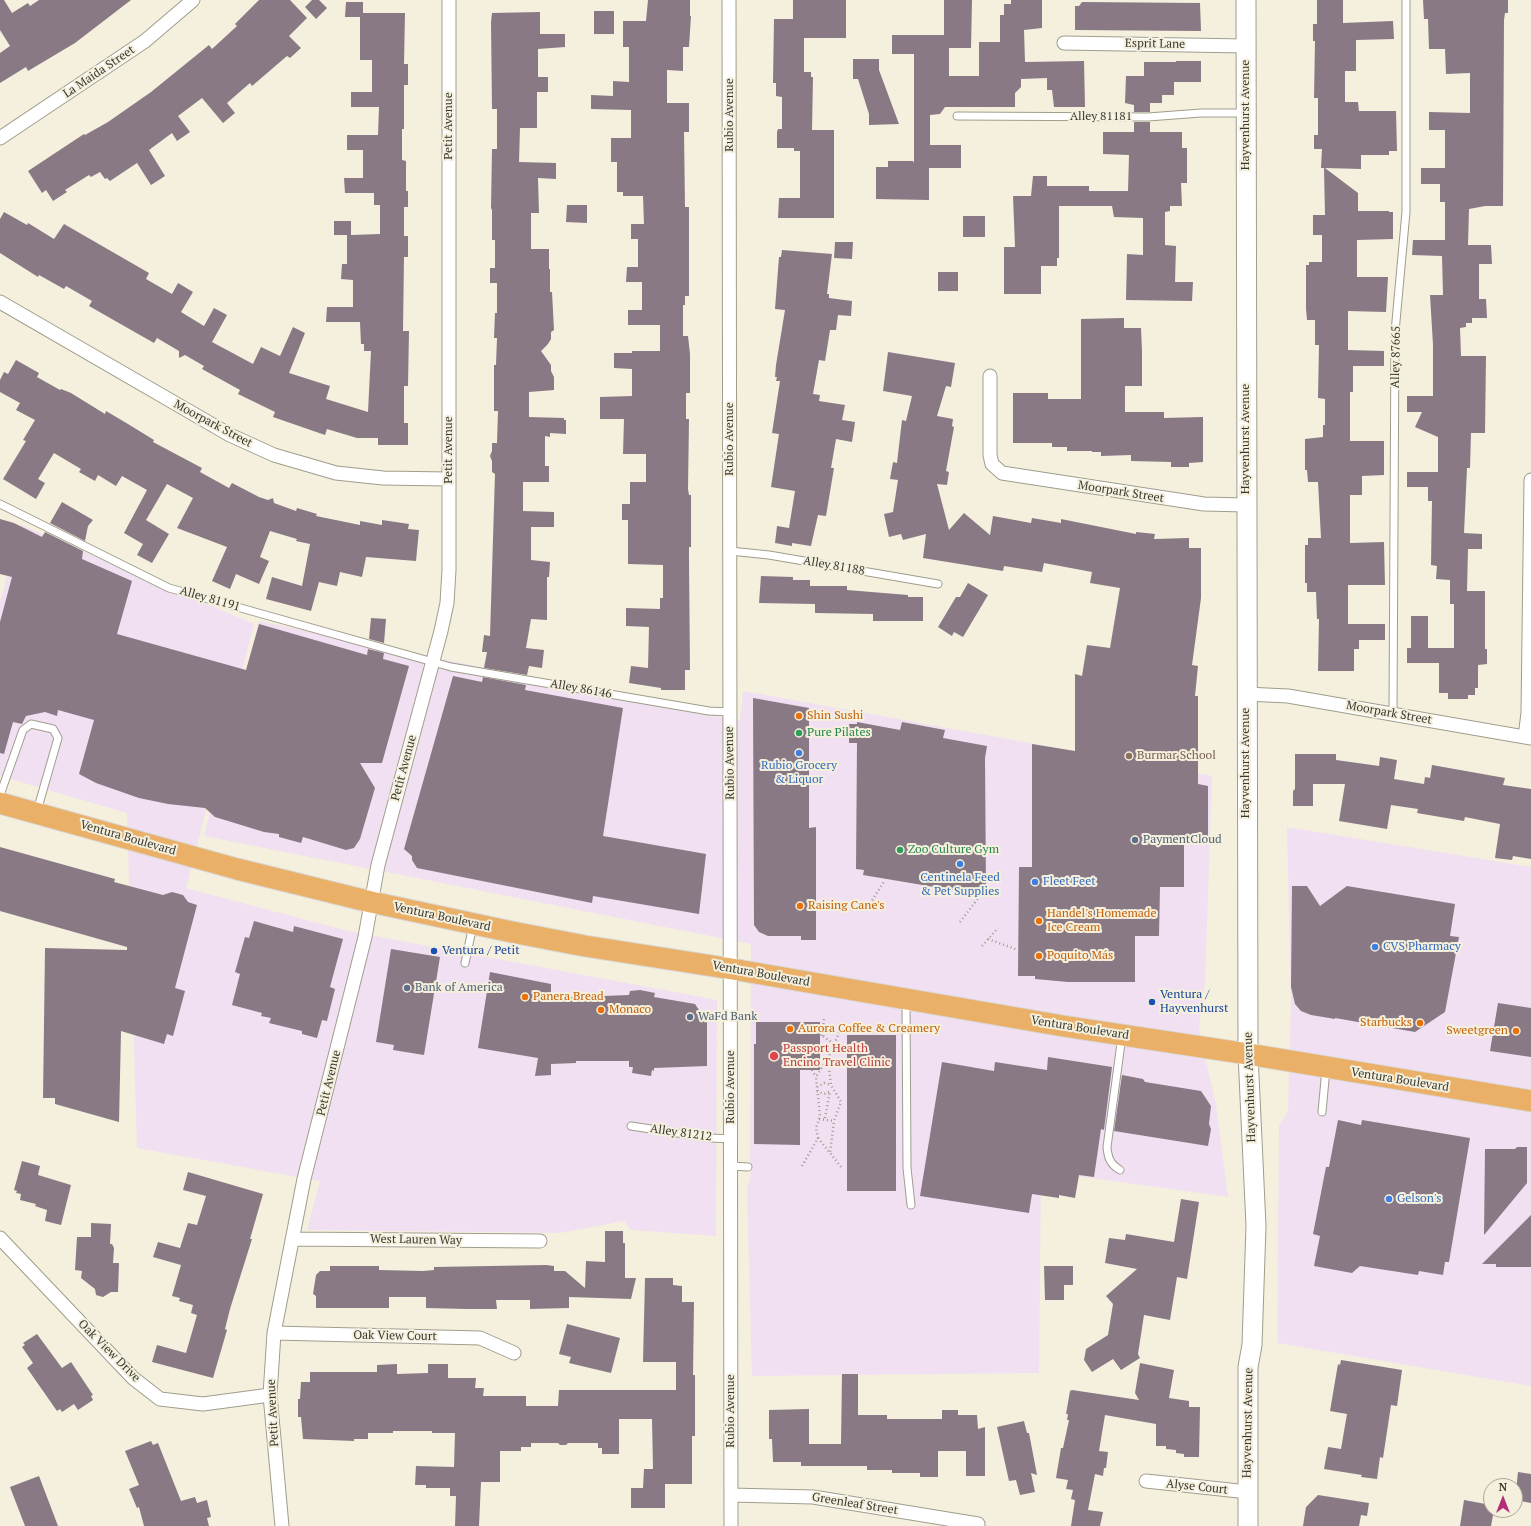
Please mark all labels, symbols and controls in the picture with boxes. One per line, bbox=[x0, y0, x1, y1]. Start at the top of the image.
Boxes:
street label: Esprit Lane bbox=[1125, 36, 1185, 52]
street label: La Maida Street bbox=[60, 43, 138, 101]
street label: Hayvenhurst Avenue bbox=[1239, 60, 1253, 170]
street label: Rubio Avenue bbox=[723, 78, 737, 152]
street label: Petit Avenue bbox=[442, 92, 456, 160]
street label: Alley 81181 bbox=[1070, 110, 1132, 124]
street label: Alley 87665 bbox=[1388, 326, 1404, 388]
street label: Hayvenhurst Avenue bbox=[1239, 384, 1253, 494]
street label: Moorpark Street bbox=[171, 397, 255, 451]
street label: Rubio Avenue bbox=[723, 402, 737, 476]
street label: Petit Avenue bbox=[442, 416, 456, 484]
street label: Moorpark Street bbox=[1077, 478, 1165, 506]
street label: Alley 81188 bbox=[802, 554, 866, 578]
street label: Alley 81191 bbox=[178, 584, 242, 614]
street label: Alley 86146 bbox=[549, 677, 613, 701]
street label: Moorpark Street bbox=[1345, 698, 1433, 728]
street label: Hayvenhurst Avenue bbox=[1239, 708, 1253, 818]
place label: Shin Sushi bbox=[807, 709, 863, 723]
marker: Shin Sushi bbox=[794, 711, 804, 721]
street label: Rubio Avenue bbox=[722, 726, 738, 800]
place label: Pure Pilates bbox=[807, 726, 871, 740]
marker: Pure Pilates bbox=[794, 728, 804, 738]
street label: Petit Avenue bbox=[388, 734, 420, 802]
marker: Rubio Grocery & Liquor bbox=[794, 748, 804, 758]
place label: Burmar School bbox=[1137, 749, 1216, 763]
marker: Burmar School bbox=[1124, 751, 1134, 761]
place label: Rubio Grocery & Liquor bbox=[761, 759, 837, 787]
street label: Ventura Boulevard bbox=[78, 817, 178, 859]
place label: PaymentCloud bbox=[1143, 833, 1222, 847]
marker: PaymentCloud bbox=[1130, 835, 1140, 845]
place label: Zoo Culture Gym bbox=[908, 843, 999, 857]
marker: Zoo Culture Gym bbox=[895, 845, 905, 855]
marker: Centinela Feed & Pet Supplies bbox=[955, 859, 965, 869]
place label: Centinela Feed & Pet Supplies bbox=[920, 871, 1000, 899]
place label: Fleet Feet bbox=[1043, 875, 1096, 889]
marker: Fleet Feet bbox=[1030, 877, 1040, 887]
place label: Raising Cane's bbox=[808, 899, 884, 913]
street label: Ventura Boulevard bbox=[392, 900, 492, 934]
marker: Raising Cane's bbox=[795, 901, 805, 911]
place label: Handel's Homemade Ice Cream bbox=[1047, 907, 1157, 935]
marker: Handel's Homemade Ice Cream bbox=[1034, 916, 1044, 926]
place label: CVS Pharmacy bbox=[1383, 940, 1461, 954]
marker: CVS Pharmacy bbox=[1370, 942, 1380, 952]
place label: Ventura / Petit bbox=[442, 944, 520, 958]
marker: Ventura / Petit bbox=[429, 946, 439, 956]
place label: Poquito Más bbox=[1047, 949, 1113, 963]
marker: Poquito Más bbox=[1034, 951, 1044, 961]
street label: Ventura Boulevard bbox=[711, 958, 811, 990]
place label: Bank of America bbox=[415, 981, 503, 995]
marker: Bank of America bbox=[402, 983, 412, 993]
place label: Ventura / Hayvenhurst bbox=[1160, 988, 1228, 1016]
place label: Panera Bread bbox=[533, 990, 604, 1004]
marker: Panera Bread bbox=[520, 992, 530, 1002]
marker: Ventura / Hayvenhurst bbox=[1147, 997, 1157, 1007]
place label: Monaco bbox=[609, 1003, 651, 1017]
marker: Monaco bbox=[596, 1005, 606, 1015]
place label: WaFd Bank bbox=[698, 1010, 757, 1024]
marker: WaFd Bank bbox=[685, 1012, 695, 1022]
street label: Ventura Boulevard bbox=[1030, 1013, 1130, 1043]
place label: Starbucks bbox=[1360, 1016, 1412, 1030]
marker: Starbucks bbox=[1415, 1018, 1425, 1028]
place label: Aurora Coffee & Creamery bbox=[798, 1022, 940, 1036]
marker: Aurora Coffee & Creamery bbox=[785, 1024, 795, 1034]
place label: Sweetgreen bbox=[1446, 1024, 1508, 1038]
marker: Sweetgreen bbox=[1511, 1026, 1521, 1036]
street label: Hayvenhurst Avenue bbox=[1241, 1031, 1259, 1143]
place label: Passport Health Encino Travel Clinic bbox=[783, 1042, 890, 1070]
street label: Petit Avenue bbox=[314, 1048, 344, 1118]
street label: Rubio Avenue bbox=[724, 1050, 738, 1124]
marker: Passport Health Encino Travel Clinic bbox=[768, 1050, 780, 1062]
street label: Ventura Boulevard bbox=[1350, 1065, 1450, 1095]
street label: Alley 81212 bbox=[649, 1122, 713, 1144]
place label: Gelson's bbox=[1397, 1192, 1441, 1206]
marker: Gelson's bbox=[1384, 1194, 1394, 1204]
street label: West Lauren Way bbox=[370, 1232, 462, 1248]
street label: Oak View Drive bbox=[75, 1317, 143, 1385]
street label: Oak View Court bbox=[353, 1328, 437, 1344]
street label: Hayvenhurst Avenue bbox=[1240, 1368, 1256, 1478]
street label: Rubio Avenue bbox=[724, 1374, 738, 1448]
street label: Petit Avenue bbox=[264, 1379, 282, 1447]
street label: Alyse Court bbox=[1165, 1477, 1229, 1497]
north arrow bbox=[1483, 1478, 1523, 1518]
text: N bbox=[1499, 1480, 1507, 1494]
street label: Greenleaf Street bbox=[811, 1490, 899, 1518]

